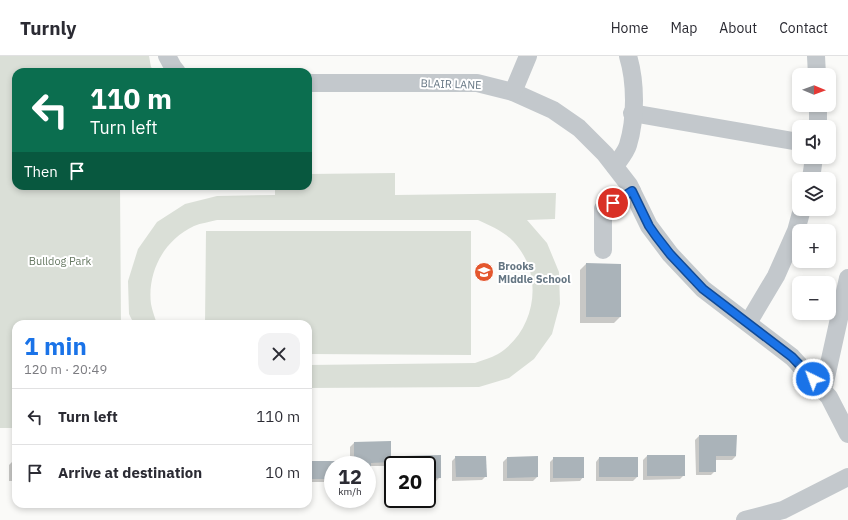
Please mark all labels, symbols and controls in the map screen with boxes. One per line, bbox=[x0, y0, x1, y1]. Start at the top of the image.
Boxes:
text: Turnly bbox=[20, 16, 76, 40]
text: Home bbox=[611, 19, 648, 37]
text: Map bbox=[670, 19, 697, 37]
text: About bbox=[719, 19, 757, 37]
text: Contact bbox=[779, 19, 828, 37]
north arrow bbox=[792, 68, 836, 112]
map controls bbox=[792, 68, 836, 320]
street label: BLAIR LANE bbox=[420, 76, 482, 92]
text: 110 m bbox=[90, 80, 172, 117]
icon: left bbox=[24, 84, 76, 136]
text: Turn left bbox=[90, 116, 158, 139]
button: sound bbox=[792, 120, 836, 164]
icon: arrive bbox=[66, 160, 88, 182]
text: Then bbox=[24, 162, 58, 181]
button: layers bbox=[792, 172, 836, 216]
pin bbox=[596, 186, 630, 220]
icon: arrive bbox=[602, 192, 624, 214]
button: + bbox=[792, 224, 836, 268]
park label: Bulldog Park bbox=[29, 254, 91, 268]
place label: Brooks Middle School bbox=[498, 259, 571, 286]
school or university icon: Brooks Middle School bbox=[473, 261, 495, 283]
button: − bbox=[792, 276, 836, 320]
text: 1 min bbox=[24, 330, 87, 362]
button: close bbox=[258, 333, 300, 375]
position arrow bbox=[792, 358, 834, 400]
text: 120 m · 20:49 bbox=[24, 361, 107, 378]
icon: left bbox=[24, 406, 46, 428]
text: Turn left bbox=[58, 407, 118, 426]
text: 110 m bbox=[256, 407, 300, 426]
speed limit sign: 20 bbox=[384, 456, 436, 508]
icon: arrive bbox=[24, 462, 46, 484]
text: Arrive at destination bbox=[58, 463, 202, 482]
text: 10 m bbox=[265, 463, 300, 482]
text: 12 bbox=[338, 463, 362, 490]
text: km/h bbox=[338, 485, 362, 498]

